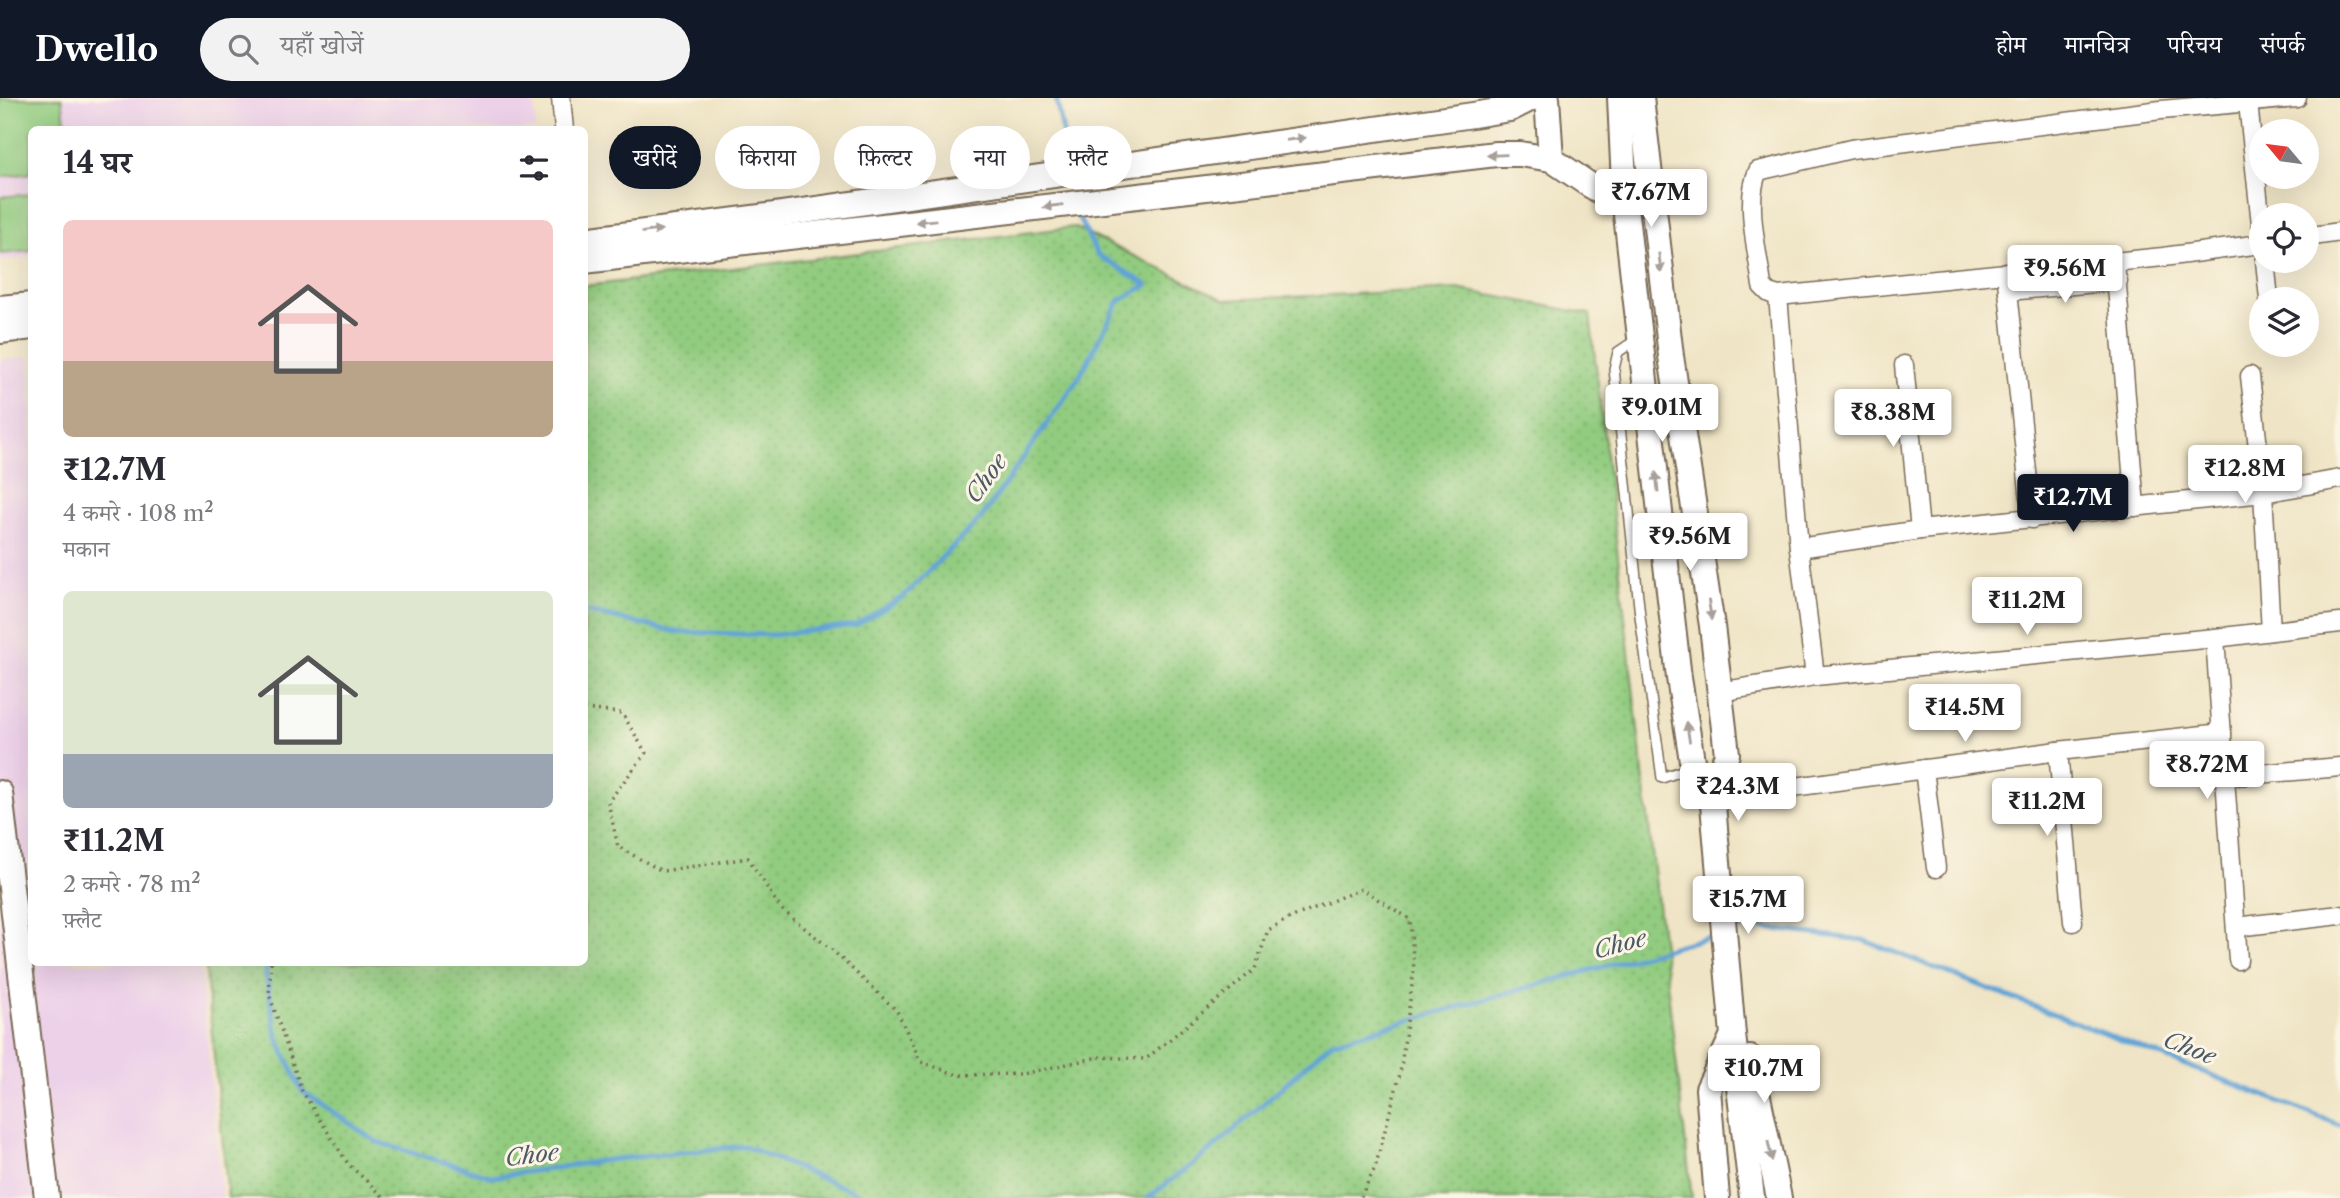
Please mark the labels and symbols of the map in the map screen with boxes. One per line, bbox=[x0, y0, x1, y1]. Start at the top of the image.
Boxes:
north arrow bbox=[2249, 119, 2319, 189]
one-way arrow bbox=[1285, 134, 1307, 145]
one-way arrow bbox=[1486, 149, 1508, 160]
pin: ₹7.67M bbox=[1594, 170, 1708, 229]
one-way arrow bbox=[1042, 200, 1064, 211]
one-way arrow bbox=[915, 215, 937, 226]
one-way arrow bbox=[641, 226, 663, 237]
pin: ₹9.56M bbox=[2008, 246, 2122, 305]
one-way arrow bbox=[1655, 252, 1666, 274]
pin: ₹9.01M bbox=[1605, 384, 1719, 444]
pin: ₹8.38M bbox=[1836, 390, 1950, 449]
pin: ₹12.8M bbox=[2188, 446, 2302, 505]
water label: Choe bbox=[959, 447, 1014, 508]
one-way arrow bbox=[1651, 470, 1662, 492]
pin: ₹12.7M bbox=[2016, 474, 2130, 534]
pin: ₹9.56M bbox=[1633, 514, 1747, 573]
pin: ₹11.2M bbox=[1970, 578, 2084, 637]
one-way arrow bbox=[1705, 599, 1716, 621]
pin: ₹14.5M bbox=[1908, 684, 2022, 744]
one-way arrow bbox=[1682, 721, 1693, 743]
pin: ₹8.72M bbox=[2150, 742, 2264, 801]
pin: ₹24.3M bbox=[1681, 764, 1795, 823]
pin: ₹11.2M bbox=[1990, 778, 2104, 838]
pin: ₹15.7M bbox=[1691, 876, 1805, 936]
water label: Choe bbox=[1590, 923, 1650, 964]
water label: Choe bbox=[2160, 1025, 2221, 1071]
pin: ₹10.7M bbox=[1707, 1046, 1821, 1105]
water label: Choe bbox=[504, 1138, 561, 1172]
one-way arrow bbox=[1764, 1140, 1775, 1162]

